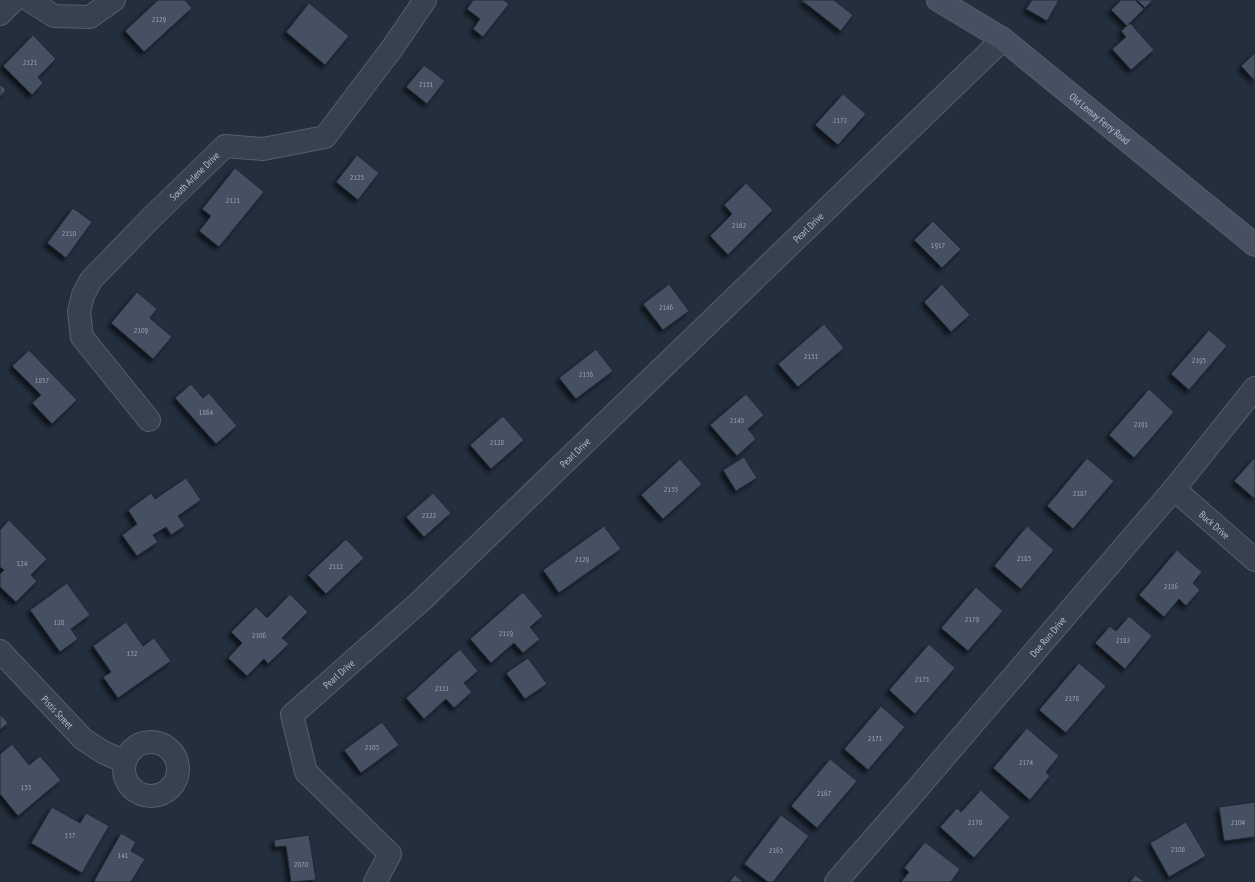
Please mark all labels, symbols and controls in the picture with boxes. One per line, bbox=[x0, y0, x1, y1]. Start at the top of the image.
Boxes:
house number: 2129 bbox=[152, 14, 167, 24]
house number: 2121 bbox=[23, 57, 38, 67]
house number: 2131 bbox=[419, 79, 434, 89]
street label: Old Lemay Ferry Road bbox=[1067, 90, 1133, 147]
house number: 2172 bbox=[833, 115, 848, 125]
street label: South Arlene Drive bbox=[167, 149, 222, 203]
house number: 2125 bbox=[350, 172, 364, 182]
house number: 2121 bbox=[226, 195, 241, 205]
street label: Pearl Drive bbox=[790, 209, 826, 245]
house number: 2162 bbox=[732, 220, 747, 230]
house number: 2110 bbox=[62, 228, 77, 238]
house number: 1917 bbox=[931, 240, 946, 250]
house number: 2146 bbox=[659, 302, 674, 312]
house number: 2109 bbox=[134, 325, 149, 335]
house number: 2151 bbox=[804, 351, 819, 361]
house number: 2195 bbox=[1192, 355, 1206, 365]
house number: 2136 bbox=[579, 369, 594, 379]
house number: 1857 bbox=[35, 375, 50, 385]
house number: 1864 bbox=[199, 407, 214, 417]
house number: 2145 bbox=[730, 415, 744, 425]
house number: 2191 bbox=[1134, 419, 1149, 429]
street label: Pearl Drive bbox=[557, 435, 593, 470]
house number: 2128 bbox=[490, 437, 505, 447]
house number: 2135 bbox=[664, 484, 678, 494]
house number: 2187 bbox=[1073, 488, 1088, 498]
street label: Buck Drive bbox=[1197, 508, 1233, 542]
house number: 2122 bbox=[422, 510, 437, 520]
house number: 2183 bbox=[1017, 553, 1032, 563]
house number: 2129 bbox=[575, 554, 590, 564]
house number: 124 bbox=[17, 558, 28, 568]
house number: 2112 bbox=[329, 561, 344, 571]
house number: 2186 bbox=[1164, 581, 1179, 591]
street label: Doe Run Drive bbox=[1026, 613, 1069, 660]
house number: 2179 bbox=[965, 614, 980, 624]
house number: 128 bbox=[54, 617, 65, 627]
house number: 2119 bbox=[499, 628, 514, 638]
house number: 2106 bbox=[252, 630, 267, 640]
house number: 2182 bbox=[1116, 635, 1131, 645]
house number: 132 bbox=[127, 648, 138, 658]
street label: Pearl Drive bbox=[320, 656, 357, 691]
house number: 2175 bbox=[915, 674, 929, 684]
house number: 2111 bbox=[435, 683, 450, 693]
street label: Pistis Street bbox=[39, 693, 77, 732]
house number: 2178 bbox=[1065, 693, 1080, 703]
house number: 2171 bbox=[868, 733, 883, 743]
house number: 2103 bbox=[365, 742, 380, 752]
house number: 2174 bbox=[1019, 757, 1034, 767]
house number: 133 bbox=[21, 782, 32, 792]
house number: 2167 bbox=[817, 788, 832, 798]
house number: 2170 bbox=[968, 817, 983, 827]
house number: 2104 bbox=[1231, 817, 1246, 827]
house number: 137 bbox=[65, 830, 76, 840]
house number: 2108 bbox=[1171, 844, 1186, 854]
house number: 2163 bbox=[769, 845, 784, 855]
house number: 141 bbox=[118, 850, 129, 860]
house number: 2070 bbox=[294, 859, 309, 869]

